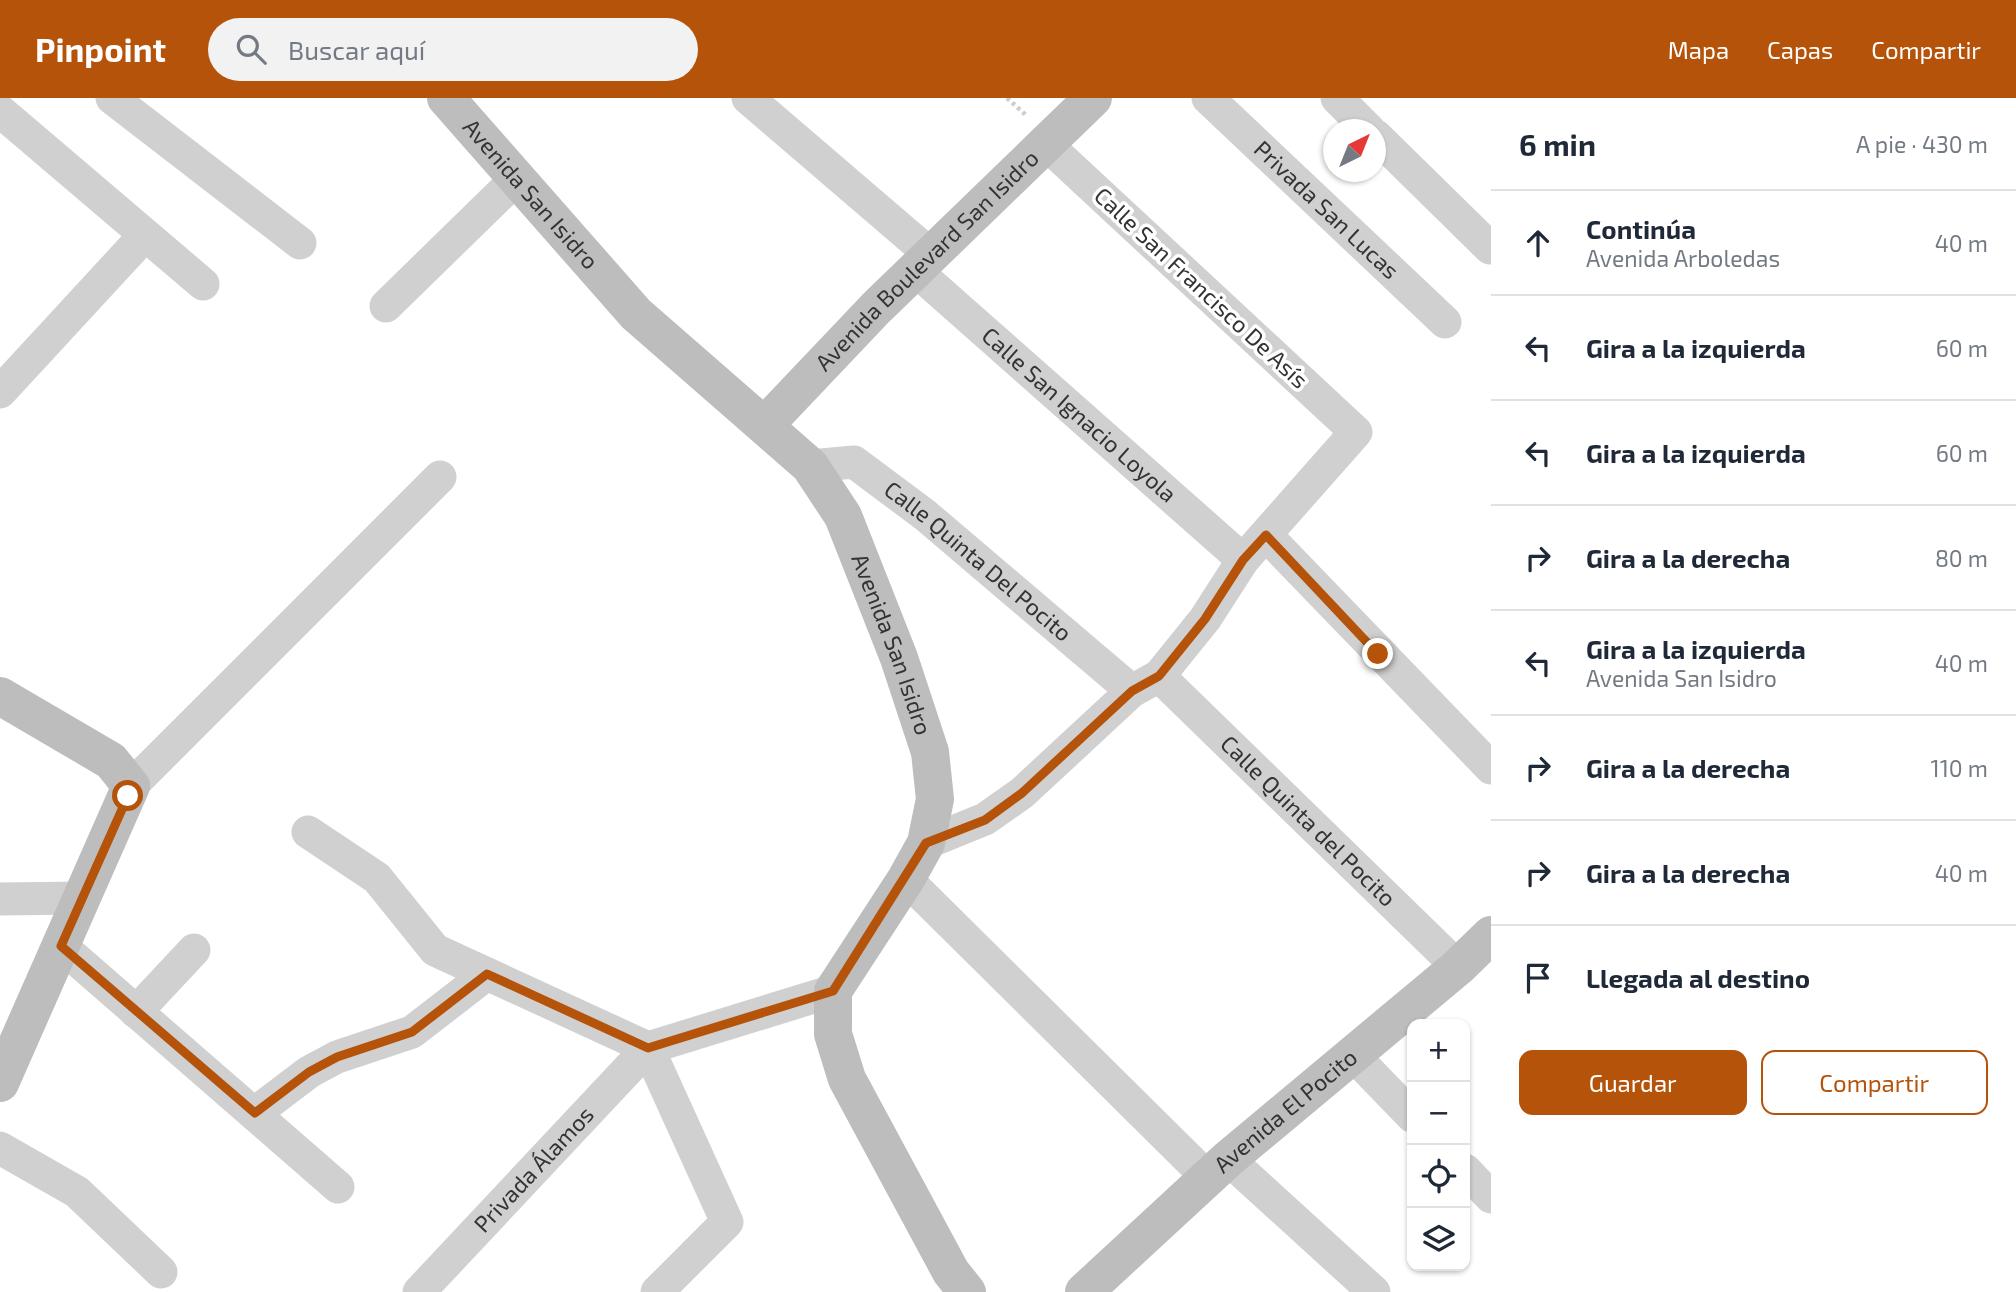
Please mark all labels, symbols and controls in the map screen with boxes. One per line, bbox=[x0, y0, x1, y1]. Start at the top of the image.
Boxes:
search box bbox=[208, 18, 698, 81]
text: Pinpoint bbox=[35, 29, 166, 69]
icon: search bbox=[232, 30, 270, 68]
text: Buscar aquí bbox=[288, 34, 425, 65]
text: Mapa bbox=[1668, 35, 1729, 64]
text: Capas bbox=[1767, 35, 1833, 64]
text: Compartir bbox=[1871, 35, 1981, 64]
street label: Avenida San Isidro bbox=[458, 112, 605, 274]
north arrow bbox=[1323, 119, 1386, 182]
text: 6 min bbox=[1519, 126, 1596, 162]
text: A pie · 430 m bbox=[1856, 130, 1988, 158]
street label: Privada San Lucas bbox=[1249, 134, 1405, 284]
street label: Avenida Boulevard San Isidro bbox=[809, 143, 1044, 376]
street label: Calle San Francisco De Asís bbox=[1089, 181, 1314, 394]
text: Continúa bbox=[1586, 213, 1696, 244]
icon: ahead bbox=[1519, 224, 1557, 262]
text: 40 m bbox=[1935, 229, 1988, 257]
text: Avenida Arboledas bbox=[1586, 244, 1780, 272]
street label: Calle San Ignacio Loyola bbox=[977, 321, 1183, 508]
icon: left bbox=[1519, 329, 1557, 367]
text: Gira a la izquierda bbox=[1586, 332, 1806, 363]
text: 60 m bbox=[1936, 334, 1988, 362]
icon: left bbox=[1519, 434, 1557, 472]
text: Gira a la izquierda bbox=[1586, 437, 1806, 468]
text: 60 m bbox=[1936, 439, 1988, 467]
street label: Calle Quinta Del Pocito bbox=[879, 475, 1078, 647]
icon: right bbox=[1519, 539, 1557, 577]
text: Gira a la derecha bbox=[1586, 542, 1790, 573]
text: 80 m bbox=[1935, 544, 1988, 572]
street label: Avenida San Isidro bbox=[846, 549, 938, 738]
text: Gira a la izquierda bbox=[1586, 633, 1806, 664]
route end bbox=[1362, 638, 1393, 669]
icon: left bbox=[1519, 644, 1557, 682]
text: 40 m bbox=[1935, 649, 1988, 677]
text: Avenida San Isidro bbox=[1586, 664, 1777, 692]
street label: Calle Quinta del Pocito bbox=[1215, 729, 1402, 912]
icon: right bbox=[1519, 749, 1557, 787]
text: Gira a la derecha bbox=[1586, 752, 1790, 783]
text: 110 m bbox=[1931, 754, 1988, 782]
route start bbox=[112, 780, 143, 811]
icon: right bbox=[1519, 854, 1557, 892]
text: Gira a la derecha bbox=[1586, 857, 1790, 888]
text: 40 m bbox=[1935, 859, 1988, 887]
icon: arrive bbox=[1519, 959, 1557, 997]
text: Llegada al destino bbox=[1586, 962, 1810, 993]
map controls bbox=[1407, 1019, 1470, 1271]
button: + bbox=[1407, 1019, 1470, 1082]
street label: Avenida El Pocito bbox=[1208, 1042, 1362, 1178]
button: Guardar bbox=[1519, 1050, 1747, 1115]
button: Compartir bbox=[1761, 1050, 1988, 1115]
button: − bbox=[1407, 1082, 1470, 1145]
street label: Privada Álamos bbox=[467, 1100, 599, 1238]
button: locate bbox=[1407, 1145, 1470, 1208]
button: layers bbox=[1407, 1208, 1470, 1271]

